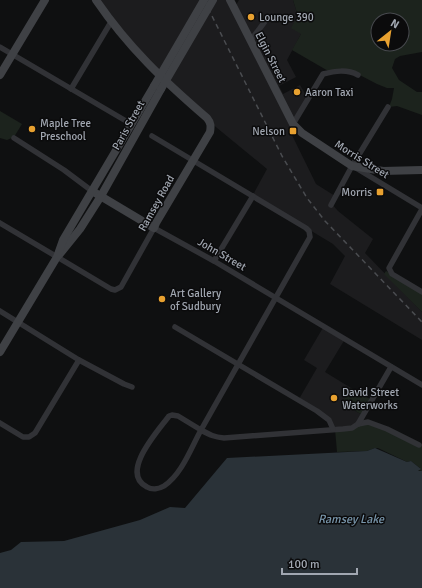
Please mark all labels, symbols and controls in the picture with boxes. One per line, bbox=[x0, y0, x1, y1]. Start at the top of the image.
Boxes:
place label: Lounge 390 bbox=[259, 11, 314, 24]
marker: Lounge 390 bbox=[246, 12, 256, 22]
north arrow bbox=[370, 12, 410, 52]
text: N bbox=[388, 16, 401, 31]
street label: Elgin Street bbox=[252, 30, 289, 85]
place label: Aaron Taxi bbox=[305, 86, 354, 99]
marker: Aaron Taxi bbox=[292, 87, 302, 97]
street label: Paris Street bbox=[109, 98, 147, 152]
place label: Maple Tree Preschool bbox=[40, 117, 91, 143]
marker: Maple Tree Preschool bbox=[27, 124, 37, 134]
place label: Nelson bbox=[252, 125, 285, 138]
marker: Nelson bbox=[288, 126, 298, 136]
street label: Morris Street bbox=[332, 138, 391, 181]
street label: Ramsey Road bbox=[136, 173, 177, 234]
place label: Morris bbox=[341, 186, 372, 199]
marker: Morris bbox=[375, 187, 385, 197]
street label: John Street bbox=[195, 235, 248, 274]
place label: Art Gallery of Sudbury bbox=[170, 287, 222, 313]
marker: Art Gallery of Sudbury bbox=[157, 294, 167, 304]
place label: David Street Waterworks bbox=[342, 386, 399, 412]
marker: David Street Waterworks bbox=[329, 393, 339, 403]
water label: Ramsey Lake bbox=[318, 512, 385, 527]
scale bar bbox=[282, 550, 357, 576]
text: 100 m bbox=[288, 557, 320, 572]

